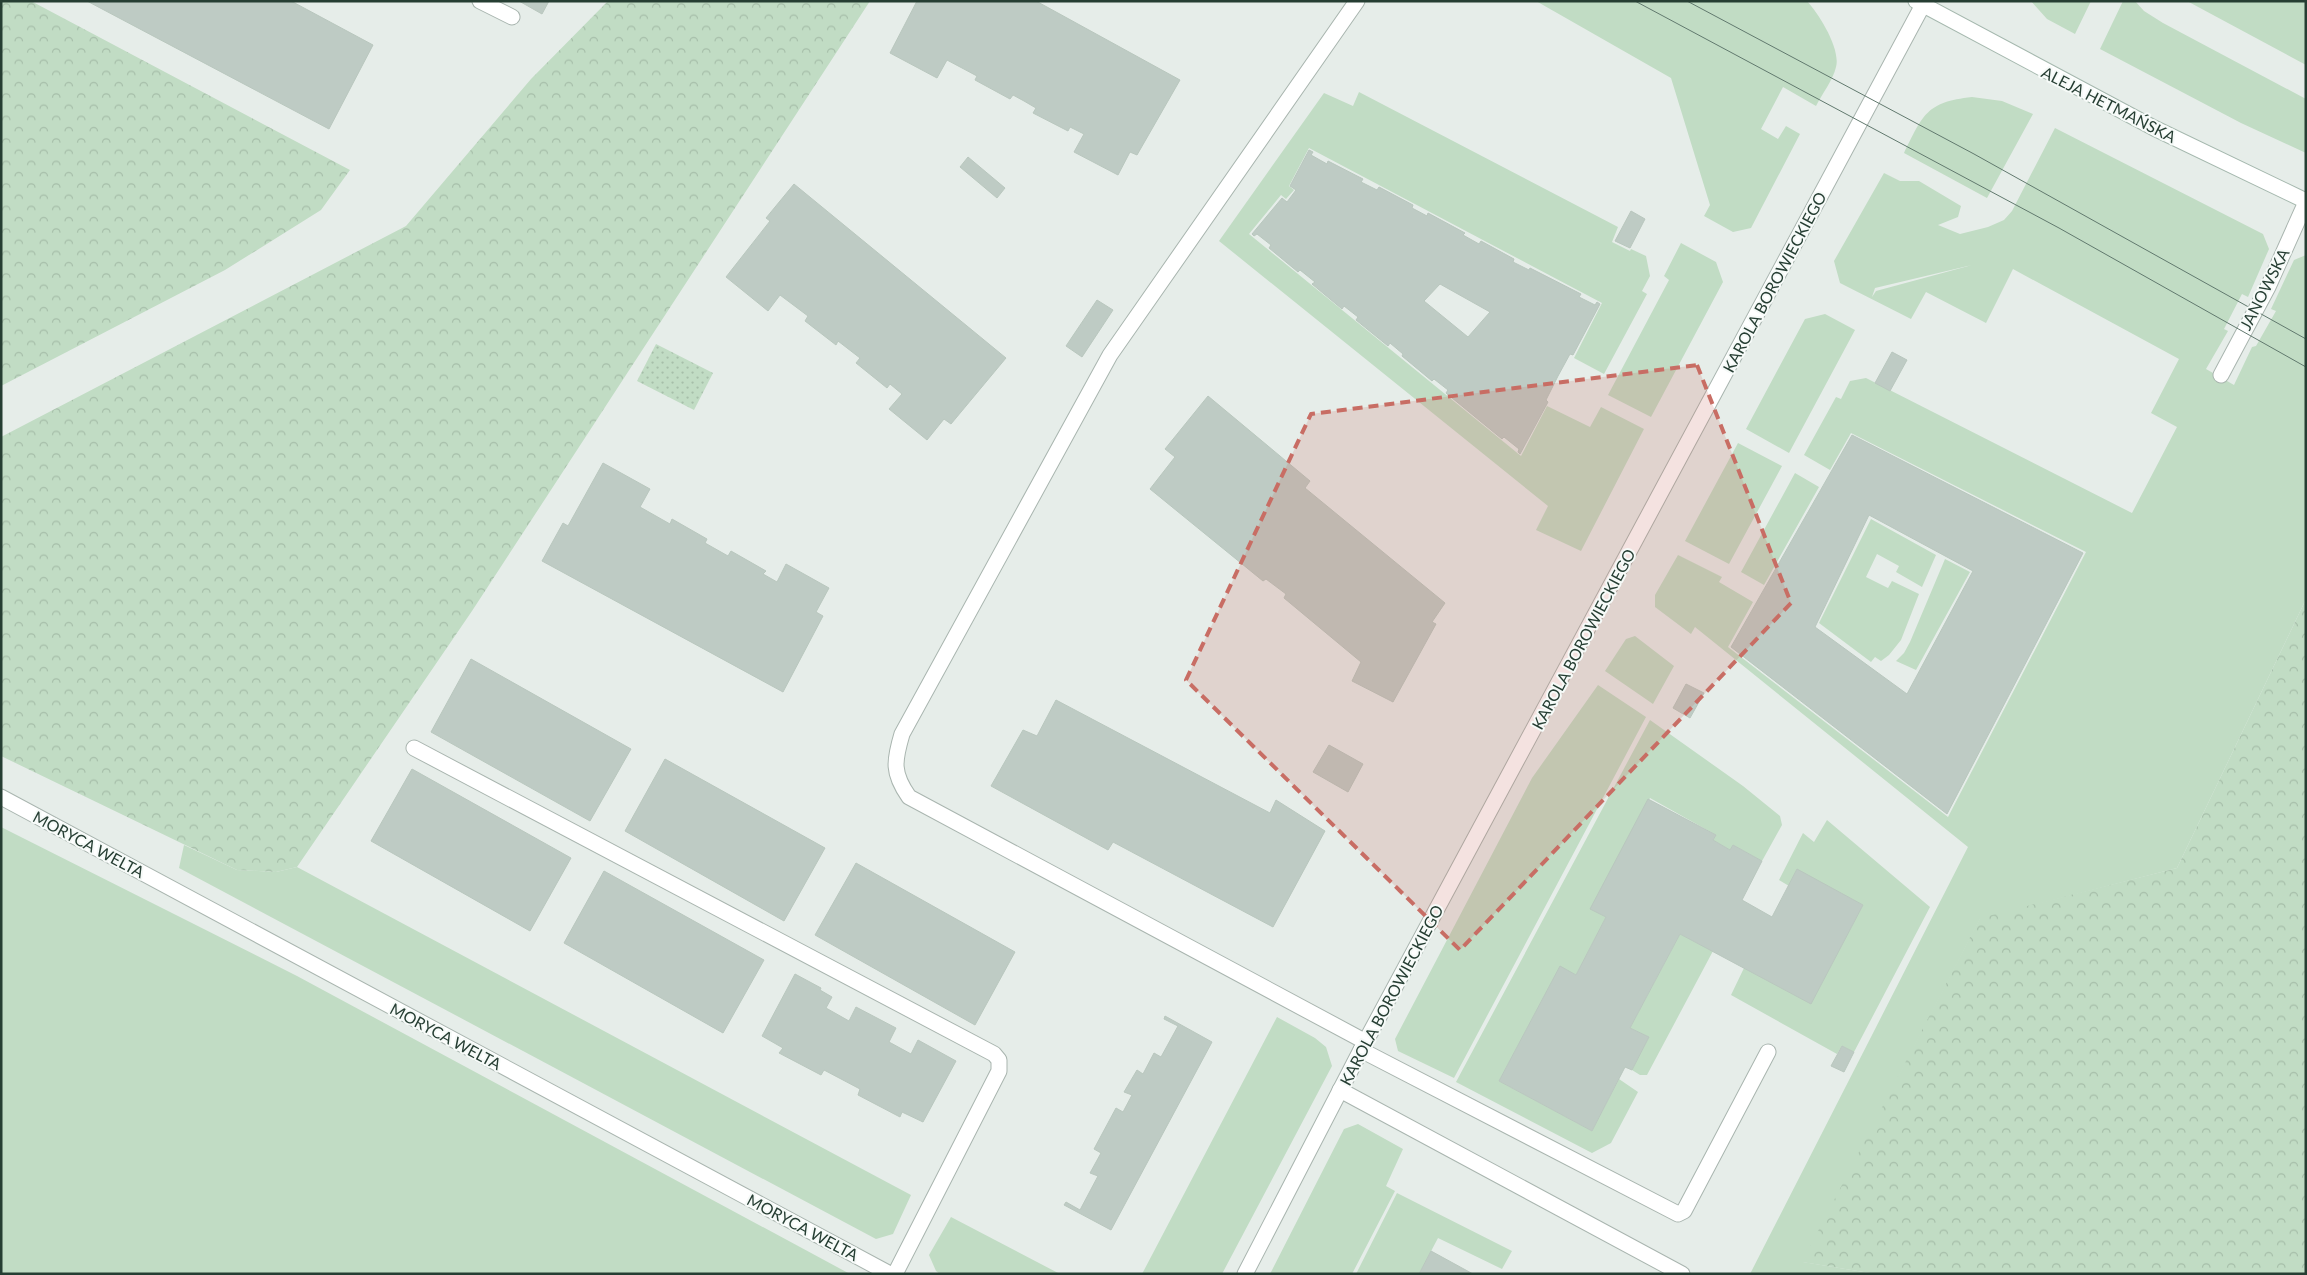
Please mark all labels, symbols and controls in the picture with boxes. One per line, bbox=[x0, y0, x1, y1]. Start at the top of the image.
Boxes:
street label: ALEJA HETMAŃSKA bbox=[2039, 62, 2179, 146]
street label: KAROLA BOROWIECKIEGO bbox=[1718, 188, 1830, 376]
street label: JANOWSKA bbox=[2235, 245, 2293, 333]
street label: KAROLA BOROWIECKIEGO bbox=[1527, 545, 1639, 733]
street label: MORYCA WELTA bbox=[30, 807, 148, 881]
street label: KAROLA BOROWIECKIEGO bbox=[1335, 901, 1447, 1089]
street label: MORYCA WELTA bbox=[387, 999, 505, 1073]
street label: MORYCA WELTA bbox=[744, 1190, 862, 1264]

